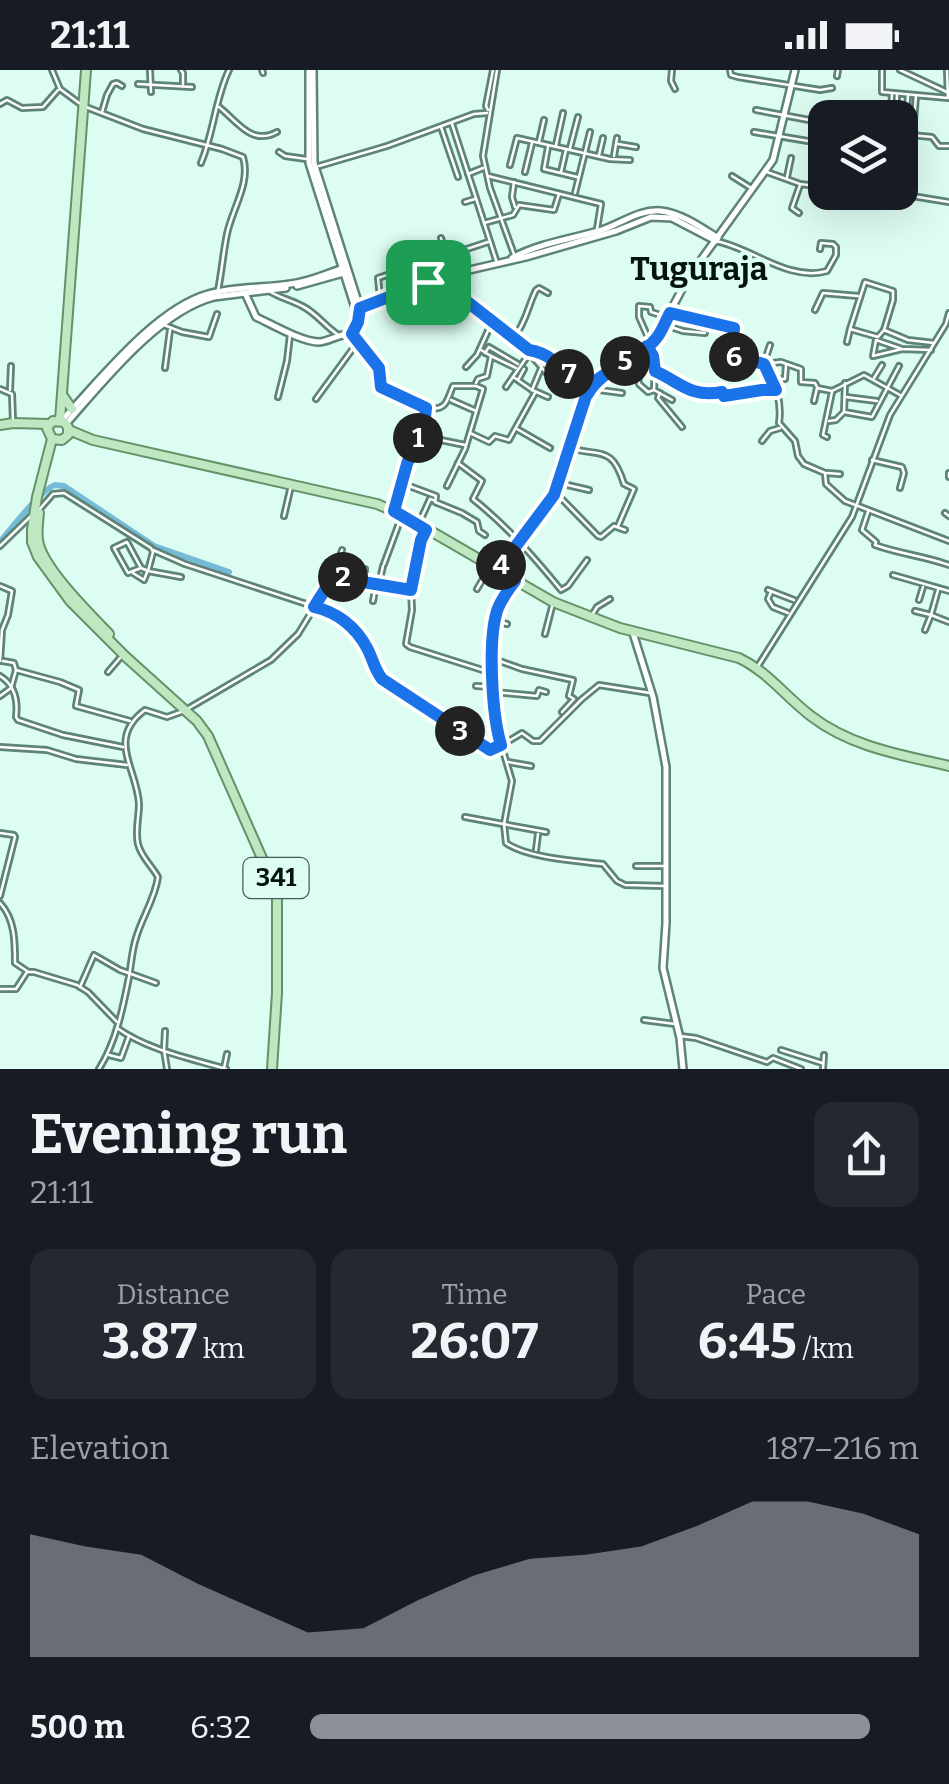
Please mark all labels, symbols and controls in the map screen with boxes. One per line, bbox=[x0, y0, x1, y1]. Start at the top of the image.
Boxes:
text: 21:11 bbox=[50, 12, 130, 58]
map controls bbox=[808, 100, 918, 210]
button: layers bbox=[808, 100, 918, 210]
pin bbox=[386, 240, 471, 325]
district label: Tuguraja bbox=[630, 250, 768, 288]
icon: arrive bbox=[401, 255, 456, 310]
pin: 6 bbox=[709, 332, 759, 382]
pin: 5 bbox=[600, 336, 650, 386]
text: 6 bbox=[726, 340, 742, 373]
text: 5 bbox=[617, 344, 633, 377]
pin: 7 bbox=[544, 349, 594, 399]
text: 7 bbox=[561, 357, 577, 390]
pin: 1 bbox=[393, 413, 443, 463]
text: 1 bbox=[412, 421, 424, 454]
pin: 4 bbox=[476, 540, 526, 590]
text: 4 bbox=[492, 548, 510, 581]
pin: 2 bbox=[318, 552, 368, 602]
text: 2 bbox=[335, 560, 351, 593]
pin: 3 bbox=[435, 706, 485, 756]
text: 3 bbox=[452, 714, 468, 747]
road number: 341 bbox=[244, 858, 308, 898]
text: Evening run bbox=[30, 1102, 347, 1168]
button: share bbox=[814, 1102, 919, 1207]
text: 21:11 bbox=[30, 1173, 93, 1211]
text: Distance bbox=[116, 1278, 230, 1311]
text: Time bbox=[441, 1278, 508, 1311]
text: Pace bbox=[746, 1278, 806, 1311]
text: 3.87 bbox=[101, 1311, 197, 1371]
text: 26:07 bbox=[410, 1311, 538, 1371]
text: 6:45 bbox=[698, 1311, 797, 1371]
text: km bbox=[197, 1332, 245, 1365]
text: /km bbox=[797, 1332, 854, 1365]
text: Elevation bbox=[30, 1429, 170, 1467]
text: 187–216 m bbox=[767, 1429, 919, 1467]
text: 500 m bbox=[30, 1708, 124, 1746]
text: 6:32 bbox=[190, 1708, 251, 1746]

